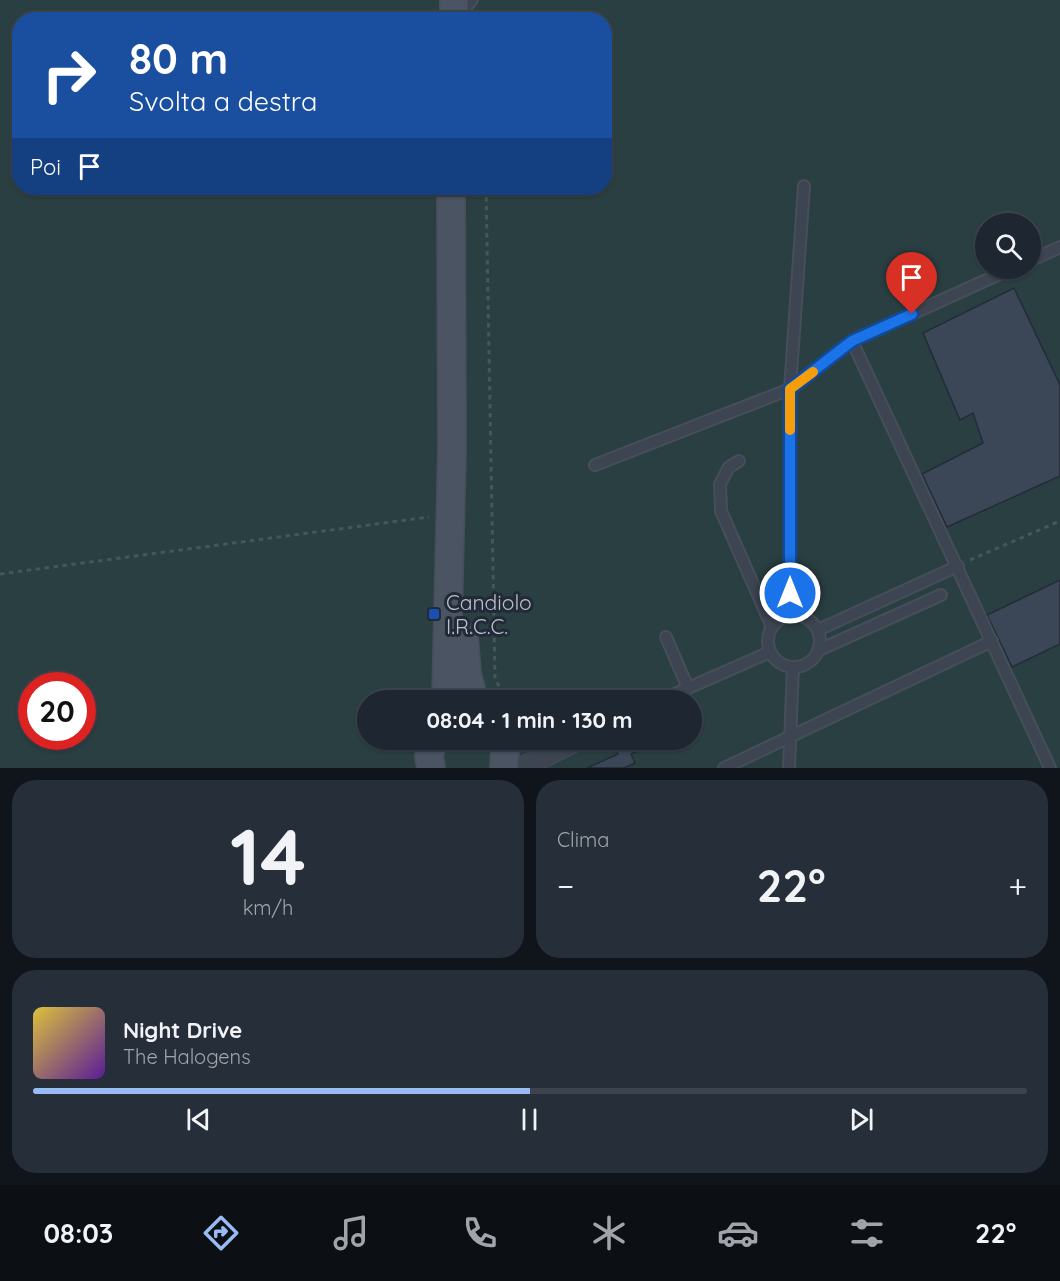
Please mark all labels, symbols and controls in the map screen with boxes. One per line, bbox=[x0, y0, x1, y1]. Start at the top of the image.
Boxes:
text: 80 m bbox=[129, 32, 228, 85]
icon: right bbox=[30, 36, 108, 114]
text: Svolta a destra bbox=[129, 84, 317, 118]
icon: arrive bbox=[73, 150, 106, 183]
text: Poi bbox=[30, 153, 61, 181]
map controls bbox=[975, 213, 1041, 279]
button: search bbox=[975, 213, 1041, 279]
pin bbox=[886, 252, 937, 314]
icon: arrive bbox=[895, 261, 928, 294]
position arrow bbox=[758, 561, 822, 625]
place label: Candiolo I.R.C.C. bbox=[446, 589, 532, 639]
marker: Candiolo I.R.C.C. bbox=[427, 607, 441, 621]
speed limit sign: 20 bbox=[18, 672, 96, 750]
text: 08:04 · 1 min · 130 m bbox=[426, 706, 633, 734]
text: 14 bbox=[230, 807, 306, 905]
text: Clima bbox=[557, 827, 609, 852]
text: 22° bbox=[757, 857, 826, 913]
text: − bbox=[557, 865, 574, 906]
text: + bbox=[1008, 865, 1027, 906]
text: km/h bbox=[243, 895, 293, 920]
text: Night Drive bbox=[123, 1016, 242, 1044]
text: The Halogens bbox=[123, 1044, 251, 1069]
icon: previous bbox=[182, 1103, 215, 1136]
icon: pause bbox=[513, 1103, 546, 1136]
icon: next bbox=[845, 1103, 878, 1136]
icon: directions bbox=[200, 1212, 242, 1254]
icon: music bbox=[330, 1212, 372, 1254]
icon: phone bbox=[459, 1212, 501, 1254]
icon: climate bbox=[588, 1212, 630, 1254]
icon: car bbox=[717, 1212, 759, 1254]
icon: filters bbox=[846, 1212, 888, 1254]
text: 08:03 bbox=[44, 1216, 113, 1250]
text: 22° bbox=[975, 1216, 1016, 1250]

